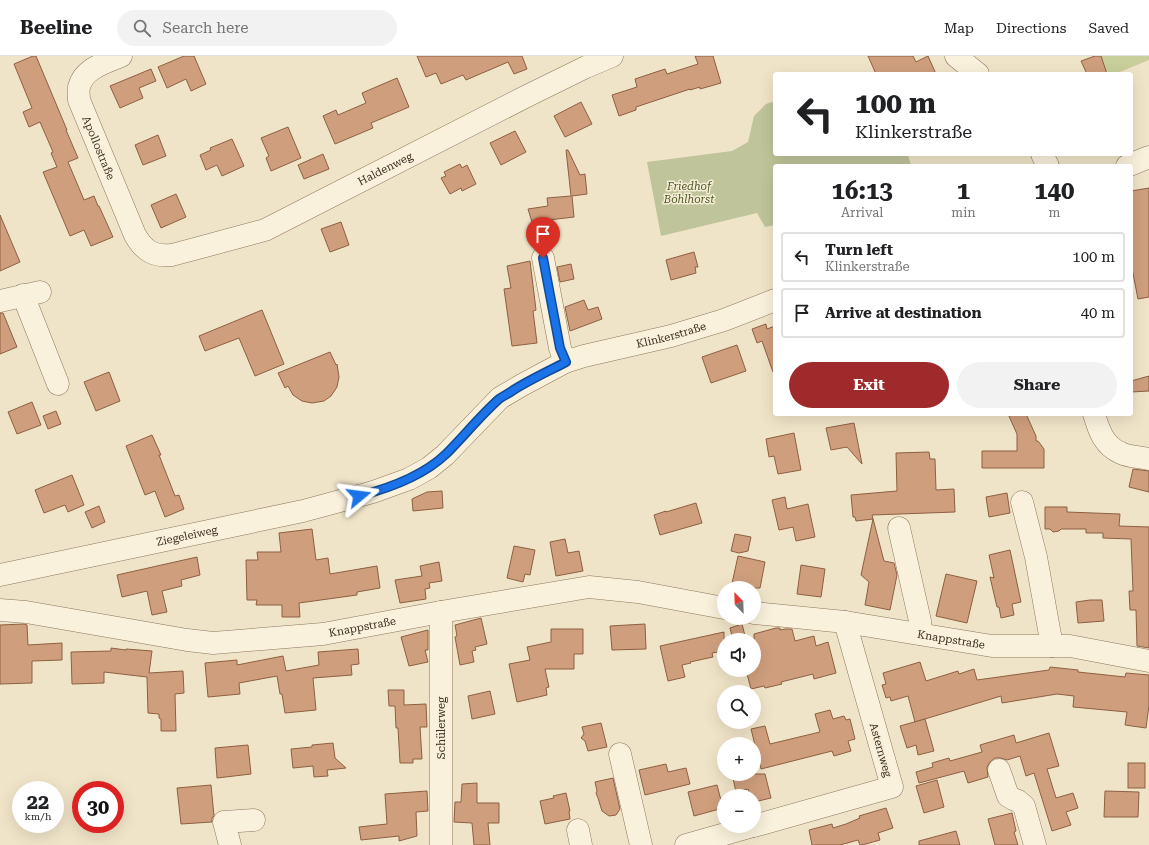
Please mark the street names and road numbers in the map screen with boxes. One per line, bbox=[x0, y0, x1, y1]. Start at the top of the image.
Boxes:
street label: Apollostraße bbox=[79, 114, 117, 182]
street label: Haldenweg bbox=[356, 149, 416, 188]
street label: Klinkerstraße bbox=[635, 320, 708, 351]
street label: Ziegeleiweg bbox=[155, 523, 220, 549]
street label: Knappstraße bbox=[328, 615, 397, 640]
street label: Knappstraße bbox=[916, 628, 986, 652]
street label: Schülerweg bbox=[435, 696, 448, 759]
street label: Asternweg bbox=[867, 722, 895, 779]

